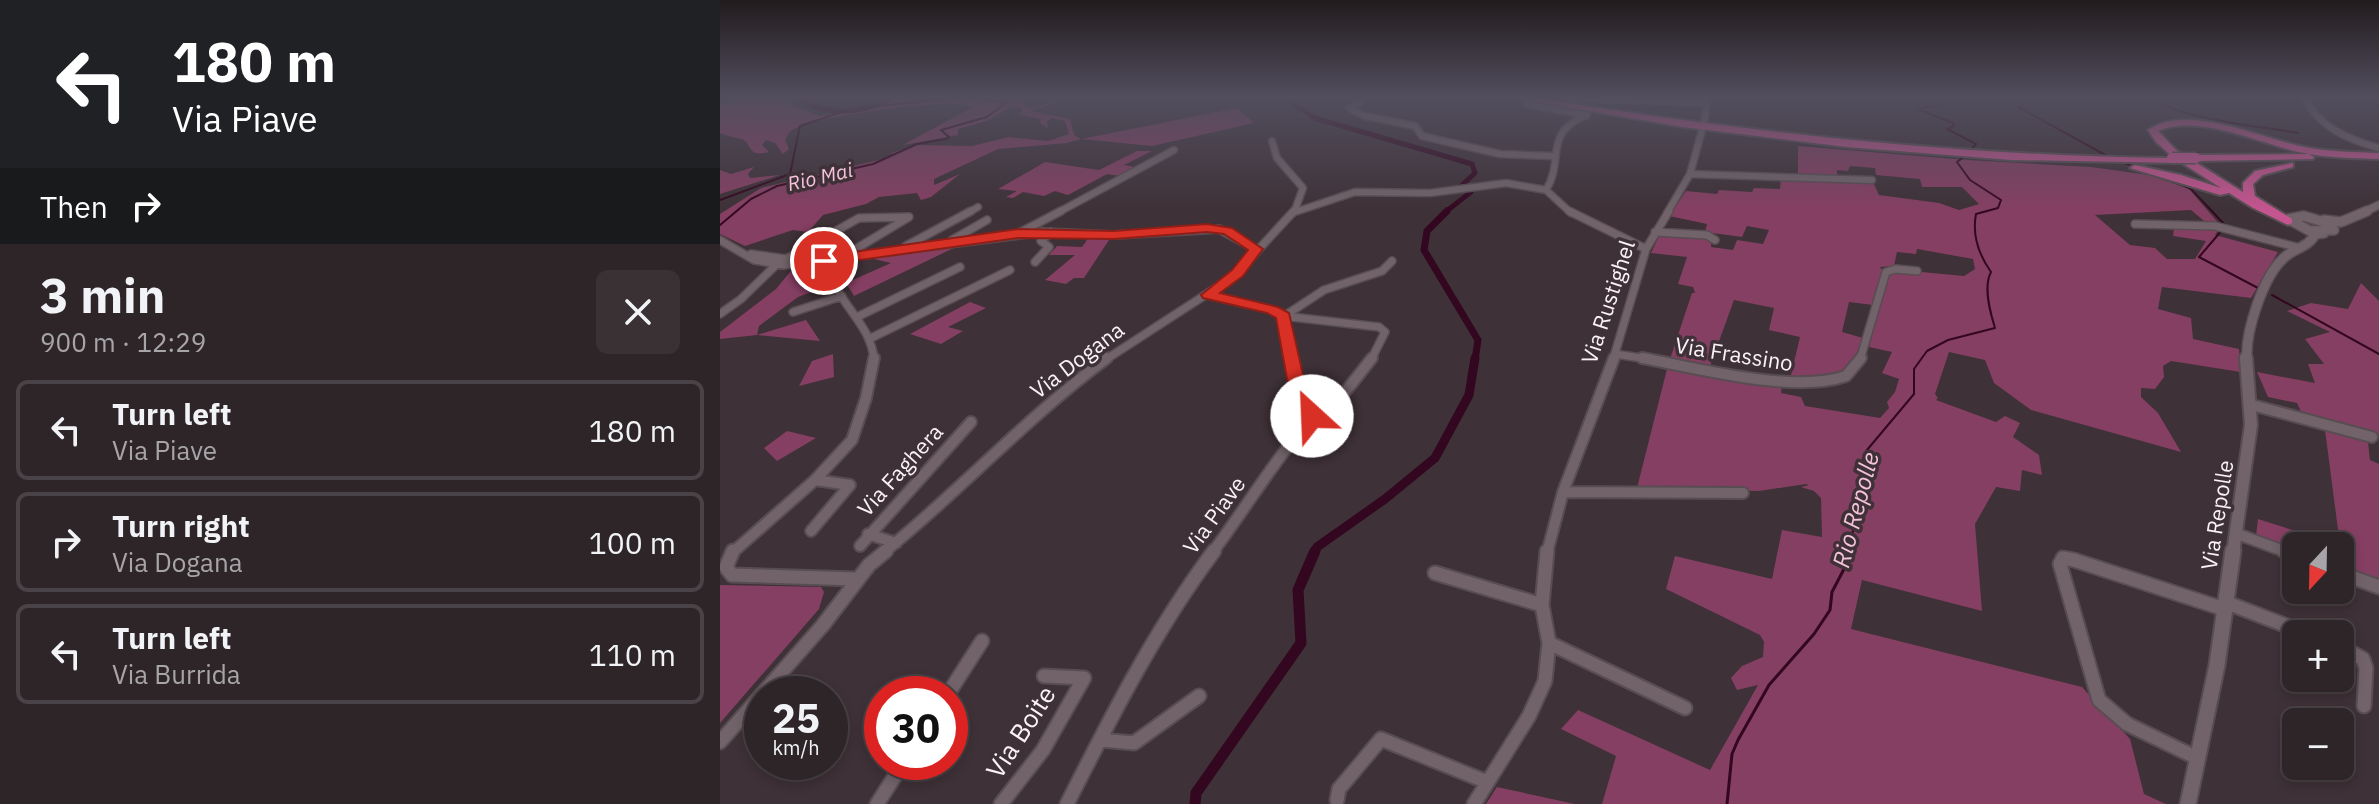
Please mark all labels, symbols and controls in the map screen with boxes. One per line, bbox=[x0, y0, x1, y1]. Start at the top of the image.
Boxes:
text: 180 m bbox=[172, 25, 336, 97]
icon: left bbox=[40, 32, 144, 136]
text: Via Piave bbox=[172, 95, 318, 142]
water label: Rio Mai bbox=[785, 156, 856, 197]
icon: right bbox=[124, 184, 168, 228]
text: Then bbox=[40, 187, 108, 226]
pin bbox=[790, 227, 858, 295]
street label: Via Rustighel bbox=[1574, 236, 1641, 367]
icon: arrive bbox=[802, 239, 846, 283]
text: 3 min bbox=[40, 264, 165, 326]
button: close bbox=[596, 270, 680, 354]
street label: Via Dogana bbox=[1024, 315, 1130, 404]
text: 900 m · 12:29 bbox=[40, 325, 206, 359]
street label: Via Frassino bbox=[1673, 330, 1795, 377]
position arrow bbox=[1270, 374, 1354, 458]
text: Turn left bbox=[112, 394, 231, 433]
icon: left bbox=[44, 408, 88, 452]
text: 180 m bbox=[589, 411, 676, 450]
street label: Via Faghera bbox=[850, 417, 949, 522]
text: Via Piave bbox=[112, 433, 217, 467]
water label: Rio Repolle bbox=[1824, 448, 1886, 571]
street label: Via Repolle bbox=[2194, 458, 2239, 572]
street label: Via Piave bbox=[1176, 470, 1251, 559]
text: Turn right bbox=[112, 506, 250, 545]
icon: right bbox=[44, 520, 88, 564]
text: 100 m bbox=[589, 523, 676, 562]
north arrow bbox=[2282, 532, 2354, 604]
map controls bbox=[2282, 532, 2354, 780]
text: Via Dogana bbox=[112, 545, 243, 579]
text: Turn left bbox=[112, 618, 231, 657]
button: + bbox=[2282, 620, 2354, 692]
icon: left bbox=[44, 632, 88, 676]
text: 110 m bbox=[589, 635, 676, 674]
text: Via Burrida bbox=[112, 657, 241, 691]
speed limit sign: 30 bbox=[864, 676, 968, 780]
street label: Via Boite bbox=[978, 679, 1063, 784]
text: 25 bbox=[772, 692, 820, 744]
button: − bbox=[2282, 708, 2354, 780]
text: km/h bbox=[772, 734, 820, 761]

